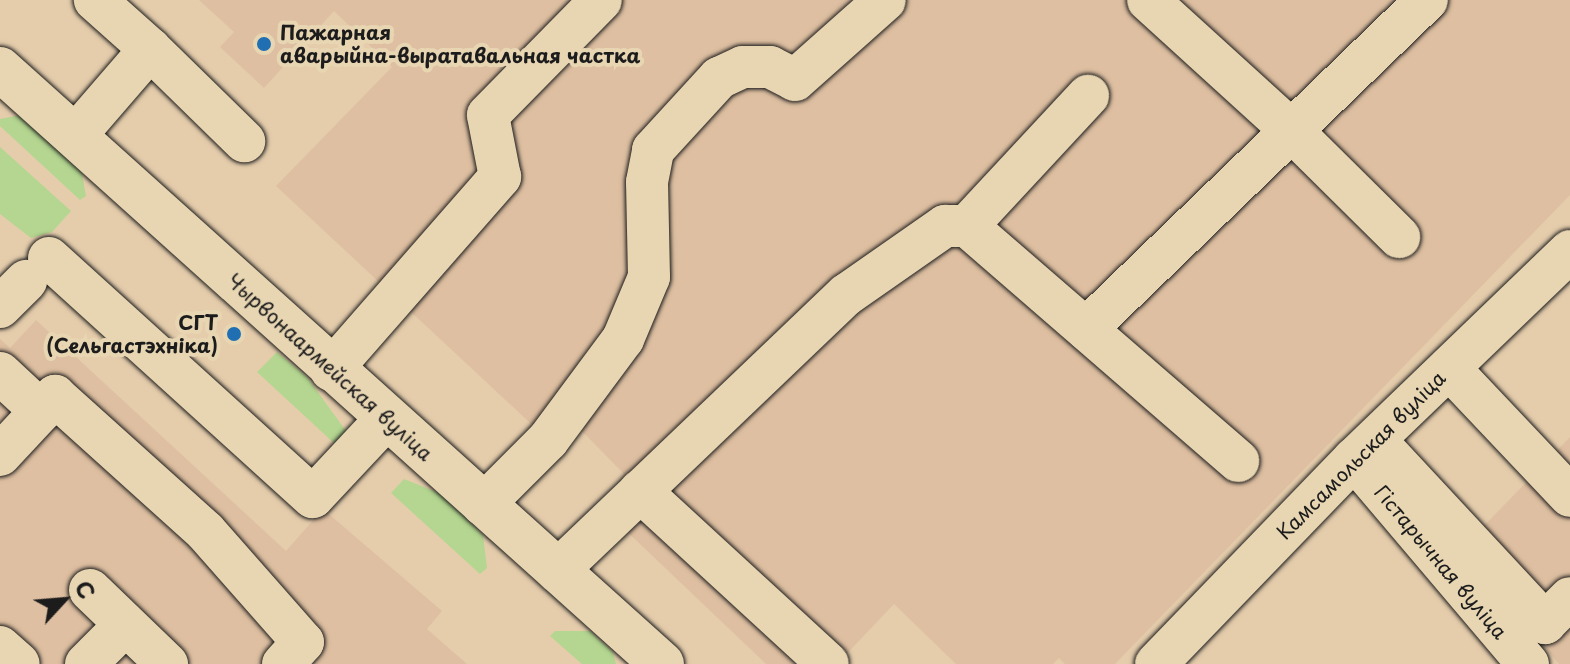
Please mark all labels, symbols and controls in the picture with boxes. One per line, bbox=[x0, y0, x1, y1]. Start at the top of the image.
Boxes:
place label: Пажарная аварыйна-выратавальная частка bbox=[280, 20, 640, 67]
marker: Пажарная аварыйна-выратавальная частка bbox=[255, 35, 273, 53]
street label: Чырвонаармейская вуліца bbox=[222, 268, 438, 466]
place label: СГТ (Сельгастэхніка) bbox=[46, 310, 218, 357]
marker: СГТ (Сельгастэхніка) bbox=[225, 325, 243, 343]
street label: Камсамольская вуліца bbox=[1271, 365, 1451, 545]
street label: Гістарычная вуліца bbox=[1369, 480, 1513, 644]
north arrow bbox=[24, 560, 104, 640]
text: С bbox=[68, 575, 104, 604]

